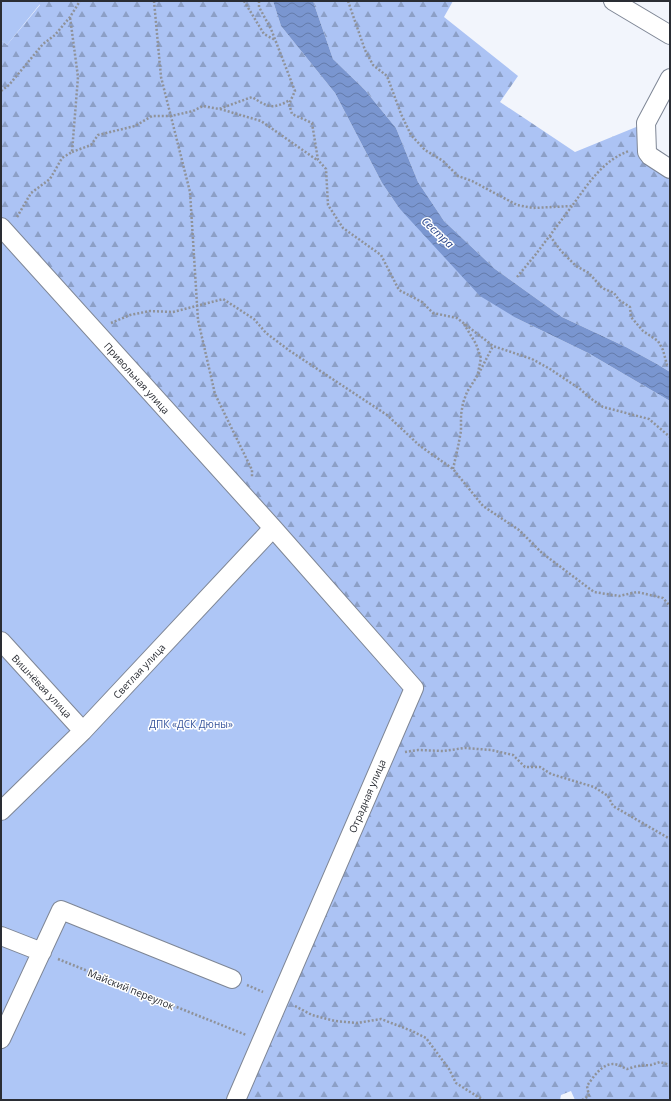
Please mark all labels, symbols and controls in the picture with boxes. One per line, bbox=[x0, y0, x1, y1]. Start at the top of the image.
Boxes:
water label: Сестра bbox=[419, 213, 457, 251]
street label: Привольная улица bbox=[101, 339, 173, 417]
street label: Светлая улица bbox=[110, 640, 168, 702]
street label: Вишнёвая улица bbox=[9, 651, 75, 721]
park label: ДПК «ДСК Дюны» bbox=[149, 717, 233, 731]
street label: Отрадная улица bbox=[345, 757, 389, 835]
street label: Майский переулок bbox=[86, 965, 177, 1013]

